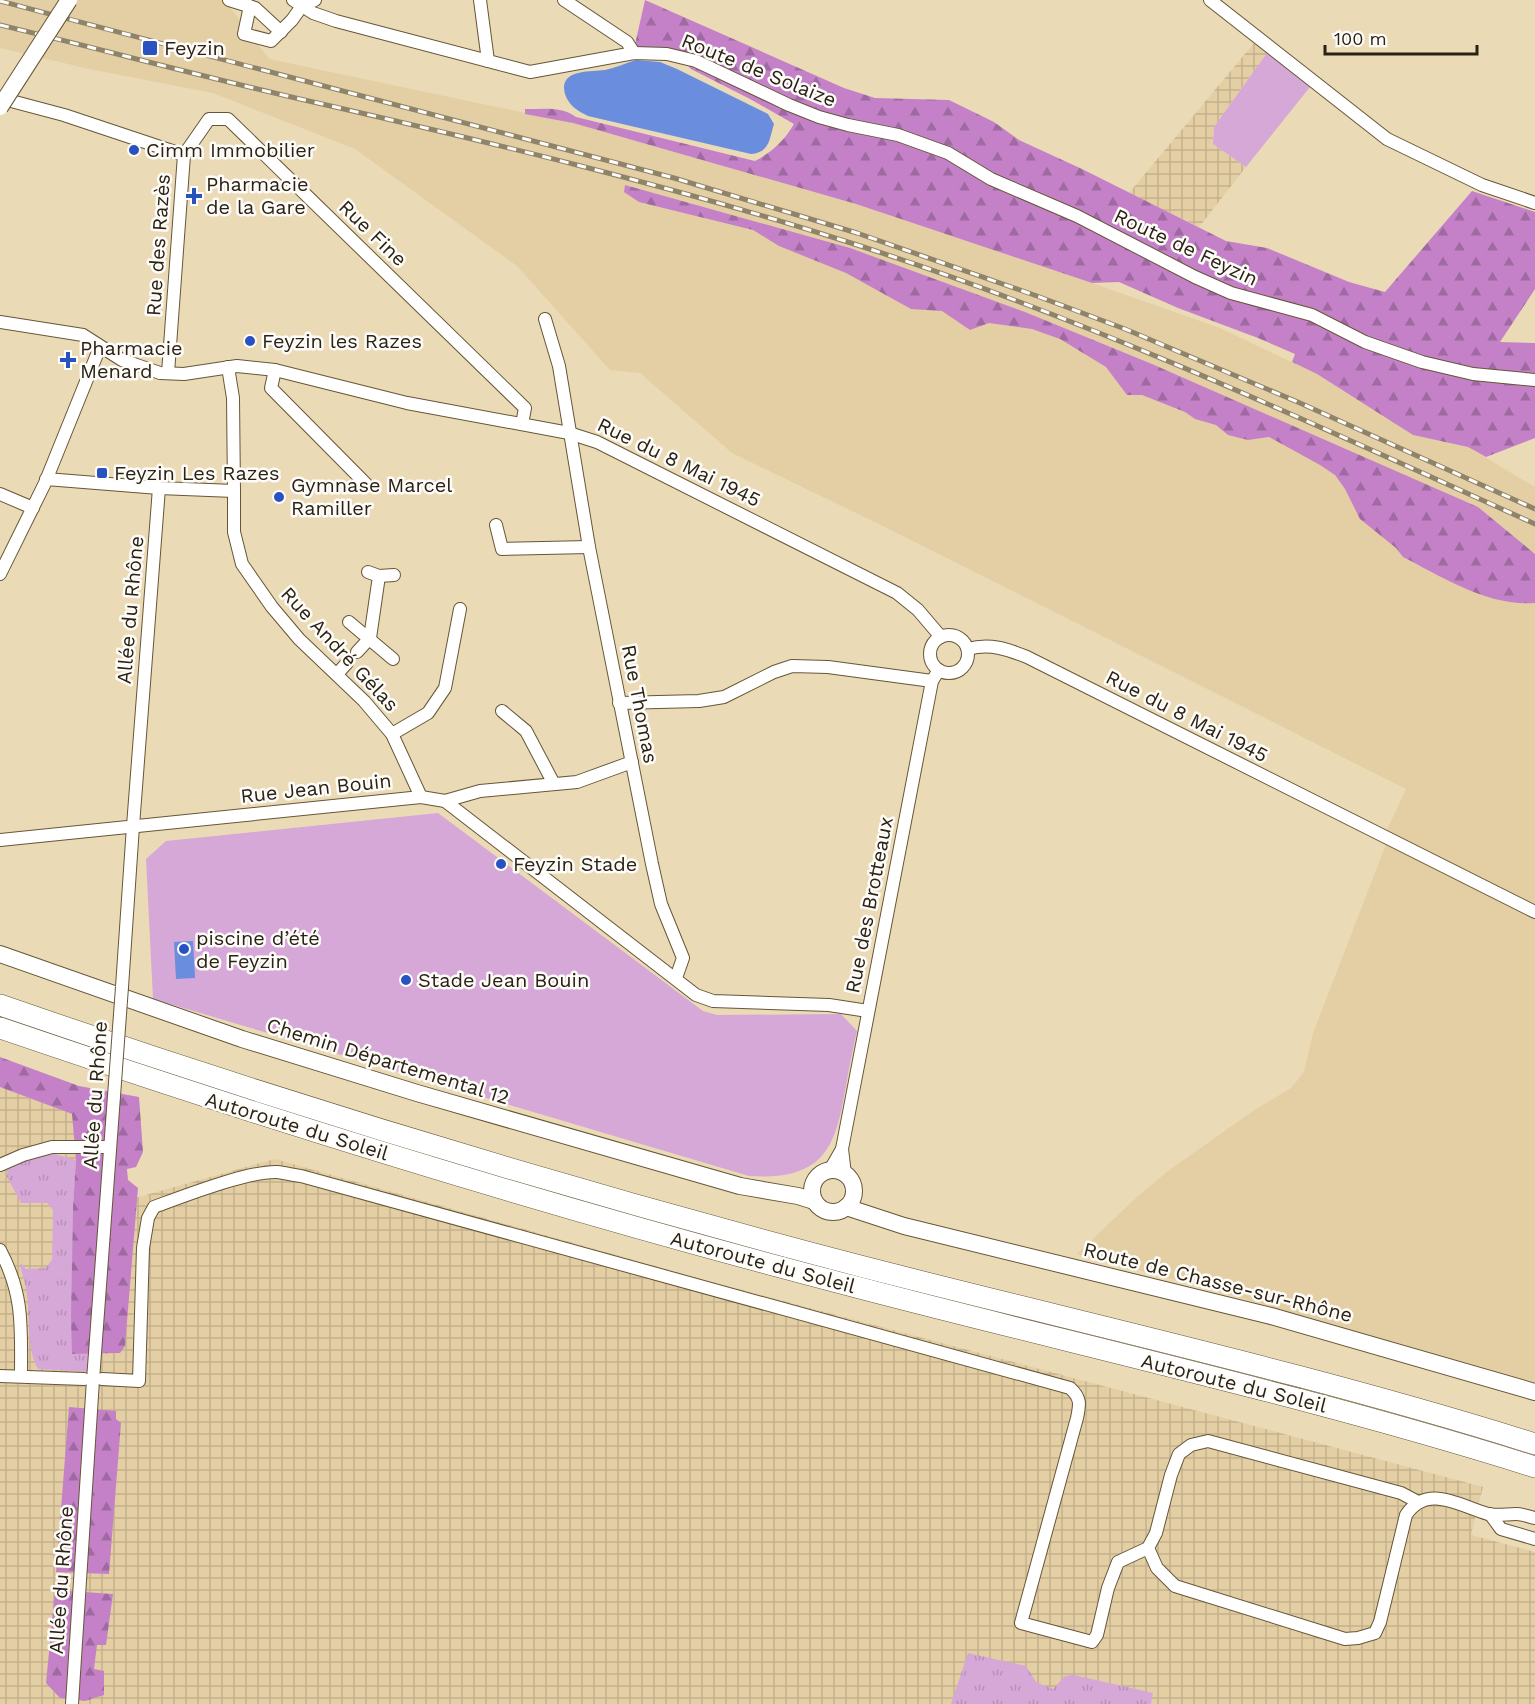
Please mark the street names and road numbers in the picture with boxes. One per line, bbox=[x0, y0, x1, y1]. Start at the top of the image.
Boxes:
street label: Route de Solaize bbox=[678, 28, 840, 112]
street label: Rue des Razès bbox=[141, 173, 175, 317]
street label: Rue Fine bbox=[334, 195, 412, 271]
street label: Route de Feyzin bbox=[1110, 203, 1262, 291]
street label: Rue du 8 Mai 1945 bbox=[593, 412, 765, 512]
street label: Allée du Rhône bbox=[112, 535, 148, 685]
street label: Rue André Gélas bbox=[276, 582, 404, 716]
street label: Rue Thomas bbox=[617, 643, 663, 765]
street label: Rue du 8 Mai 1945 bbox=[1102, 665, 1272, 767]
street label: Rue Jean Bouin bbox=[239, 768, 393, 808]
street label: Rue des Brotteaux bbox=[840, 815, 898, 995]
street label: Chemin Départemental 12 bbox=[264, 1013, 512, 1109]
street label: Allée du Rhône bbox=[78, 1020, 112, 1170]
street label: Autoroute du Soleil bbox=[203, 1087, 391, 1165]
street label: Autoroute du Soleil bbox=[668, 1226, 858, 1298]
street label: Route de Chasse-sur-Rhône bbox=[1081, 1237, 1355, 1327]
street label: Autoroute du Soleil bbox=[1139, 1348, 1329, 1418]
street label: Allée du Rhône bbox=[44, 1505, 78, 1655]

